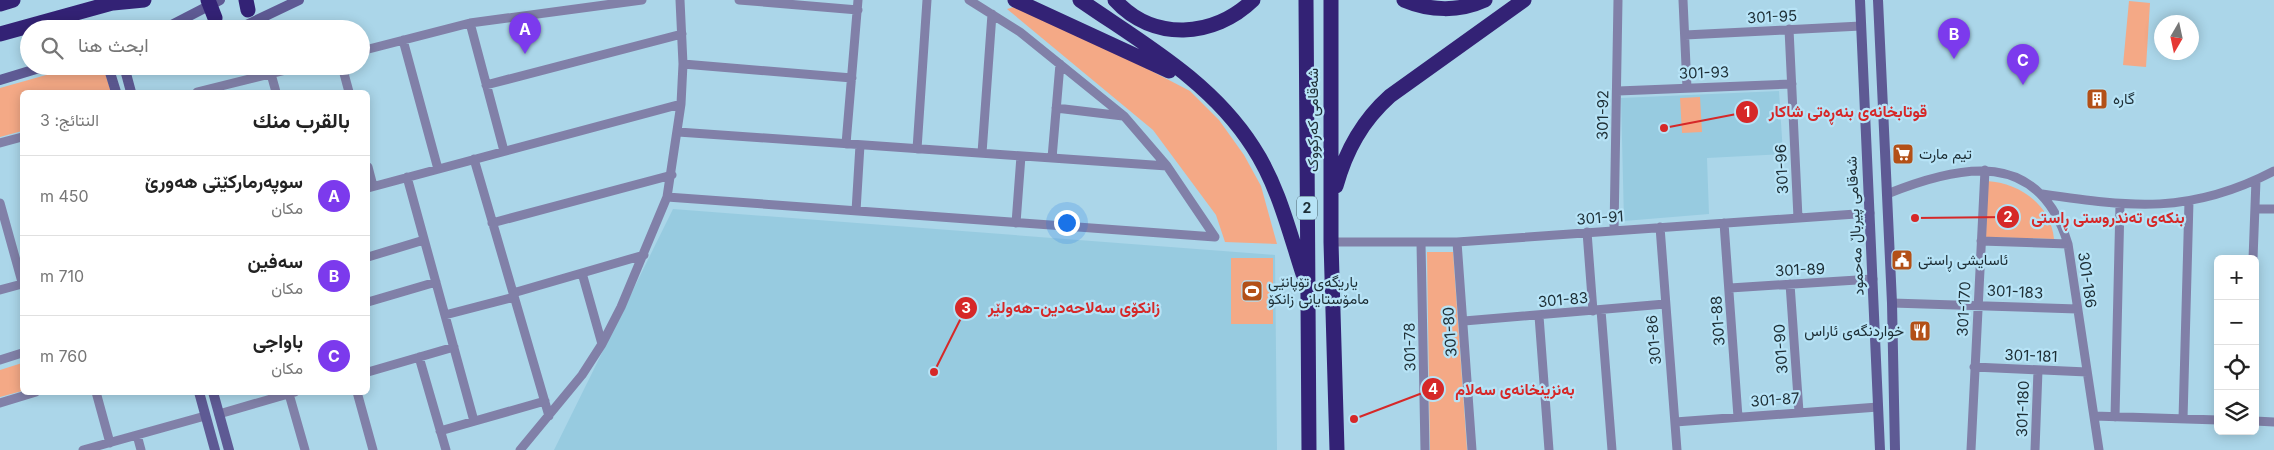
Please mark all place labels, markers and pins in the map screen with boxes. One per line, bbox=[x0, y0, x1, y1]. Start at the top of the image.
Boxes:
pin: A bbox=[509, 13, 541, 54]
pin: B bbox=[1938, 18, 1970, 59]
pin: C bbox=[2007, 44, 2039, 85]
building icon: گارە bbox=[2085, 87, 2109, 111]
place label: گارە bbox=[2113, 89, 2135, 108]
callout: قوتابخانەی بنەڕەتی شاکار bbox=[1734, 96, 1938, 127]
supermarket icon: تيم مارت bbox=[1891, 142, 1915, 166]
place label: تيم مارت bbox=[1919, 144, 1972, 164]
callout: بنکەی تەندروستی ڕاستی bbox=[1996, 202, 2194, 233]
public building icon: ئاسایشی ڕاستی bbox=[1890, 248, 1914, 272]
place label: ئاسایشی ڕاستی bbox=[1918, 250, 2008, 272]
place label: یاریگەی تۆپانێی مامۆستایانی زانکۆ bbox=[1268, 272, 1369, 309]
sports icon: یاریگەی تۆپانێی مامۆستایانی زانکۆ bbox=[1240, 279, 1264, 303]
callout: زانکۆی سەلاحەدین-هەولێر bbox=[953, 292, 1170, 323]
restaurant icon: خواردنگەی ئاراس bbox=[1908, 319, 1932, 343]
place label: خواردنگەی ئاراس bbox=[1804, 321, 1904, 341]
callout: بەنزینخانەی سەلام bbox=[1420, 374, 1585, 405]

